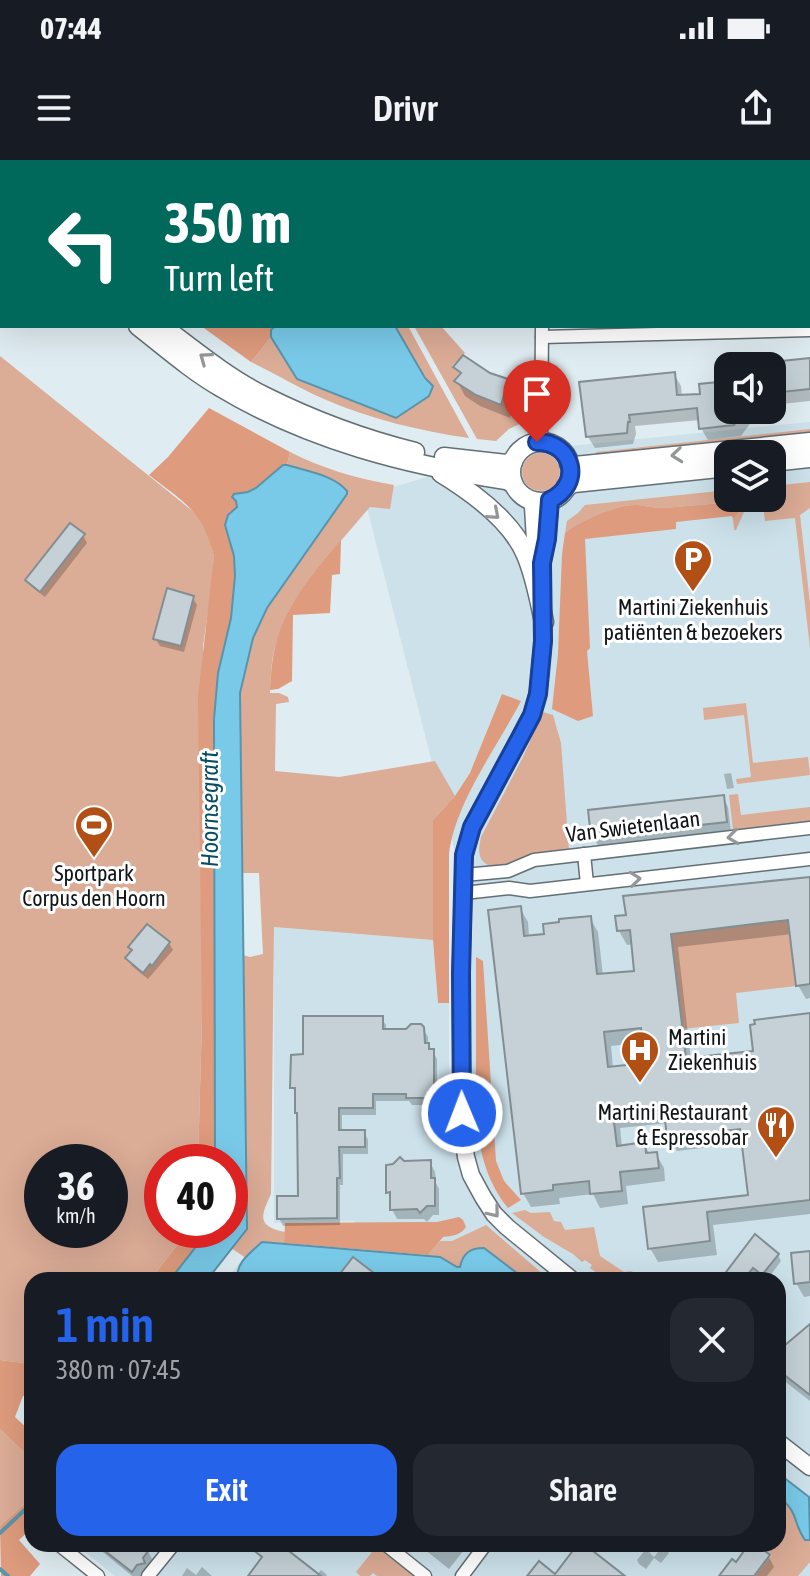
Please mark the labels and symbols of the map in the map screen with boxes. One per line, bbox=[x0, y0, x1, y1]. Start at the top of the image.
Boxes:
one-way arrow bbox=[200, 353, 214, 368]
pin bbox=[503, 360, 571, 442]
one-way arrow bbox=[670, 447, 683, 464]
one-way arrow bbox=[485, 504, 500, 519]
parking icon: Martini Ziekenhuis patiënten & bezoekers bbox=[672, 538, 714, 593]
place label: Martini Ziekenhuis patiënten & bezoekers bbox=[604, 594, 783, 645]
water label: Hoornsegraft bbox=[196, 751, 223, 867]
sports icon: Sportpark Corpus den Hoorn bbox=[73, 804, 115, 859]
street label: Van Swietenlaan bbox=[564, 805, 702, 847]
one-way arrow bbox=[726, 828, 739, 845]
place label: Sportpark Corpus den Hoorn bbox=[22, 860, 166, 911]
one-way arrow bbox=[628, 871, 642, 888]
place label: Martini Ziekenhuis bbox=[668, 1024, 757, 1075]
hospital icon: Martini Ziekenhuis bbox=[619, 1029, 661, 1084]
position arrow bbox=[420, 1071, 504, 1155]
place label: Martini Restaurant & Espressobar bbox=[597, 1099, 748, 1150]
restaurant icon: Martini Restaurant & Espressobar bbox=[755, 1104, 797, 1159]
speed limit sign: 40 bbox=[144, 1144, 248, 1248]
one-way arrow bbox=[485, 1203, 499, 1218]

